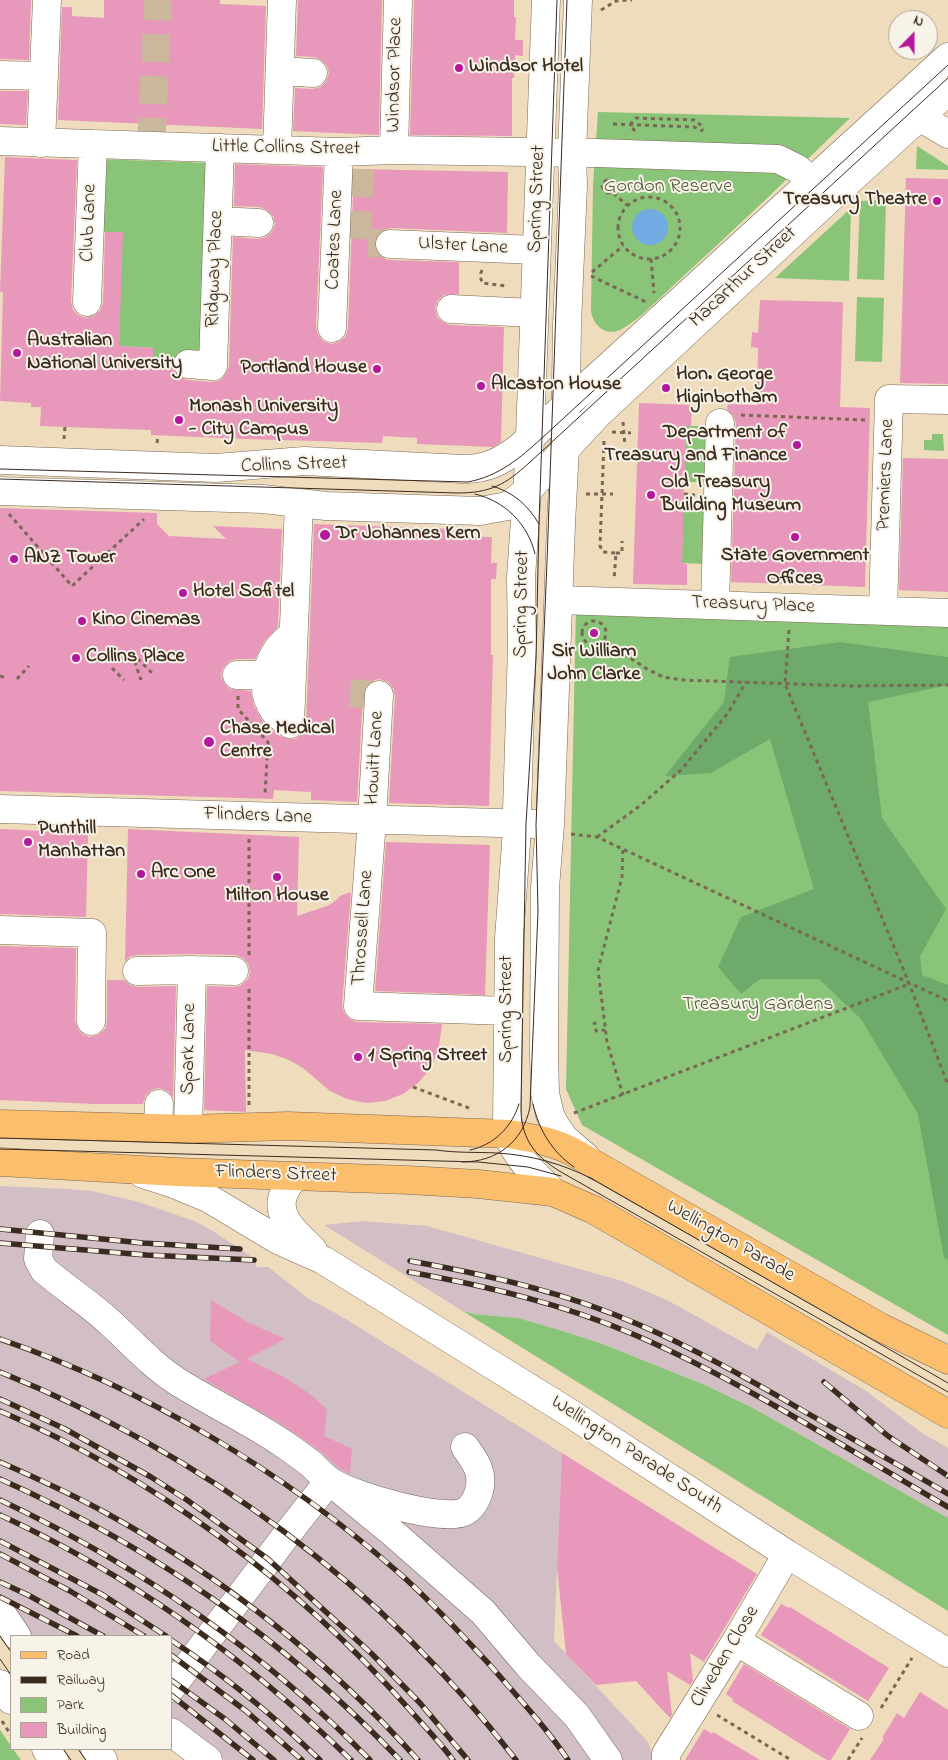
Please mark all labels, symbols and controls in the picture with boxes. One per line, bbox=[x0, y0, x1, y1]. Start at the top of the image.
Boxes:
north arrow bbox=[888, 10, 938, 60]
text: N bbox=[910, 10, 927, 33]
street label: Windsor Place bbox=[383, 17, 409, 133]
place label: Windsor Hotel bbox=[469, 56, 583, 80]
marker: Windsor Hotel bbox=[453, 62, 465, 74]
street label: Little Collins Street bbox=[212, 136, 360, 162]
street label: Spring Street bbox=[524, 145, 552, 253]
park label: Gordon Reserve bbox=[604, 176, 732, 200]
street label: Club Lane bbox=[77, 183, 103, 263]
place label: Treasury Theatre bbox=[783, 189, 927, 213]
street label: Coates Lane bbox=[322, 190, 350, 290]
marker: Treasury Theatre bbox=[931, 195, 943, 207]
street label: Ridgway Place bbox=[202, 210, 230, 328]
street label: Macarthur Street bbox=[685, 222, 803, 334]
street label: Ulster Lane bbox=[417, 233, 509, 261]
place label: Australian National University bbox=[27, 330, 182, 377]
marker: Australian National University bbox=[11, 347, 23, 359]
place label: Portland House bbox=[241, 357, 367, 381]
marker: Portland House bbox=[371, 363, 383, 375]
place label: Hon. George Higinbotham bbox=[676, 364, 777, 411]
place label: Alcaston House bbox=[491, 374, 621, 398]
marker: Alcaston House bbox=[475, 380, 487, 392]
marker: Hon. George Higinbotham bbox=[660, 382, 672, 394]
place label: Monash University - City Campus bbox=[189, 396, 338, 443]
marker: Monash University - City Campus bbox=[173, 414, 185, 426]
street label: Premiers Lane bbox=[873, 419, 901, 531]
place label: Department of Treasury and Finance bbox=[604, 422, 787, 469]
marker: Department of Treasury and Finance bbox=[791, 439, 803, 451]
street label: Collins Street bbox=[240, 452, 348, 480]
place label: Old Treasury Building Museum bbox=[661, 472, 801, 519]
marker: Old Treasury Building Museum bbox=[645, 489, 657, 501]
place label: Dr Johannes Kern bbox=[336, 523, 480, 547]
marker: Dr Johannes Kern bbox=[318, 528, 332, 542]
marker: State Government Offices bbox=[789, 531, 801, 543]
place label: State Government Offices bbox=[721, 545, 869, 592]
place label: ANZ Tower bbox=[24, 547, 116, 571]
street label: Spring Street bbox=[510, 550, 536, 658]
marker: ANZ Tower bbox=[8, 553, 20, 565]
place label: Hotel Sofitel bbox=[193, 581, 294, 605]
marker: Hotel Sofitel bbox=[177, 587, 189, 599]
street label: Treasury Place bbox=[691, 592, 815, 620]
place label: Kino Cinemas bbox=[92, 609, 200, 633]
marker: Kino Cinemas bbox=[76, 615, 88, 627]
marker: Sir William John Clarke bbox=[588, 627, 600, 639]
place label: Sir William John Clarke bbox=[548, 641, 640, 688]
place label: Collins Place bbox=[86, 646, 185, 670]
marker: Collins Place bbox=[70, 652, 82, 664]
street label: Howitt Lane bbox=[362, 710, 390, 806]
place label: Chase Medical Centre bbox=[220, 718, 334, 765]
marker: Chase Medical Centre bbox=[202, 735, 216, 749]
street label: Flinders Lane bbox=[203, 803, 313, 831]
place label: Punthill Manhattan bbox=[38, 818, 125, 865]
marker: Punthill Manhattan bbox=[22, 836, 34, 848]
place label: Arc One bbox=[151, 862, 215, 886]
marker: Arc One bbox=[135, 868, 147, 880]
street label: Throssell Lane bbox=[348, 869, 380, 987]
marker: Milton House bbox=[271, 871, 283, 883]
place label: Milton House bbox=[225, 885, 329, 909]
street label: Spring Street bbox=[496, 955, 520, 1063]
park label: Treasury Gardens bbox=[682, 994, 834, 1018]
street label: Spark Lane bbox=[177, 1003, 203, 1095]
place label: 1 Spring Street bbox=[368, 1045, 487, 1069]
marker: 1 Spring Street bbox=[352, 1051, 364, 1063]
street label: Flinders Street bbox=[215, 1161, 337, 1189]
street label: Wellington Parade bbox=[662, 1196, 798, 1288]
street label: Wellington Parade South bbox=[546, 1392, 726, 1520]
street label: Cliveden Close bbox=[686, 1602, 766, 1712]
legend bbox=[10, 1635, 172, 1750]
text: Road bbox=[57, 1644, 90, 1666]
text: Railway bbox=[57, 1669, 105, 1691]
text: Park bbox=[57, 1694, 84, 1716]
text: Building bbox=[57, 1719, 106, 1741]

